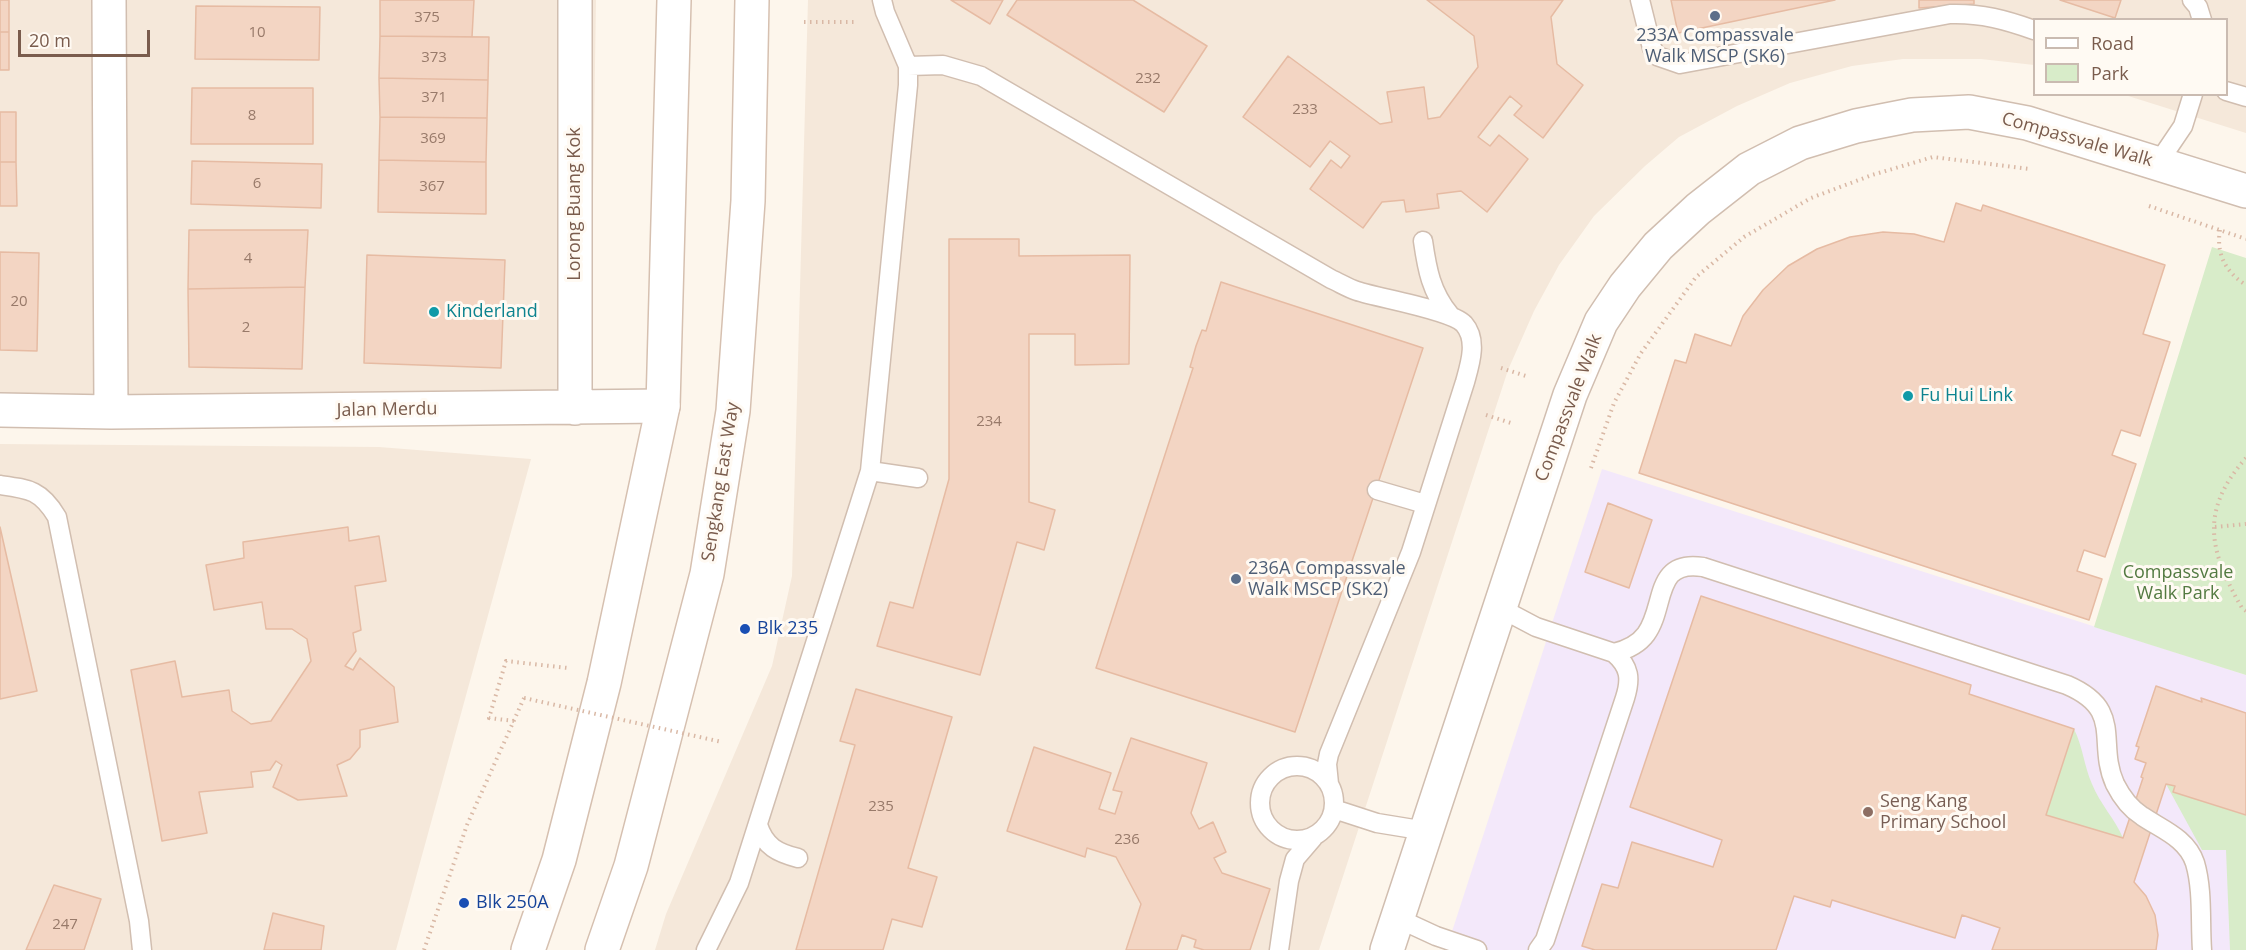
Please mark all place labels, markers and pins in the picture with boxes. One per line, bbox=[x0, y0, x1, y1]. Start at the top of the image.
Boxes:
marker: 233A Compassvale Walk MSCP (SK6) bbox=[1708, 9, 1722, 23]
place label: 233A Compassvale Walk MSCP (SK6) bbox=[1636, 25, 1794, 68]
place label: Kinderland bbox=[446, 301, 538, 323]
marker: Kinderland bbox=[427, 305, 441, 319]
place label: Fu Hui Link bbox=[1920, 385, 2013, 407]
marker: Fu Hui Link bbox=[1901, 389, 1915, 403]
place label: 236A Compassvale Walk MSCP (SK2) bbox=[1248, 558, 1406, 600]
marker: 236A Compassvale Walk MSCP (SK2) bbox=[1229, 572, 1243, 586]
place label: Blk 235 bbox=[757, 618, 818, 640]
marker: Blk 235 bbox=[738, 622, 752, 636]
place label: Seng Kang Primary School bbox=[1880, 791, 2006, 834]
marker: Seng Kang Primary School bbox=[1861, 805, 1875, 819]
place label: Blk 250A bbox=[476, 892, 549, 914]
marker: Blk 250A bbox=[457, 896, 471, 910]

